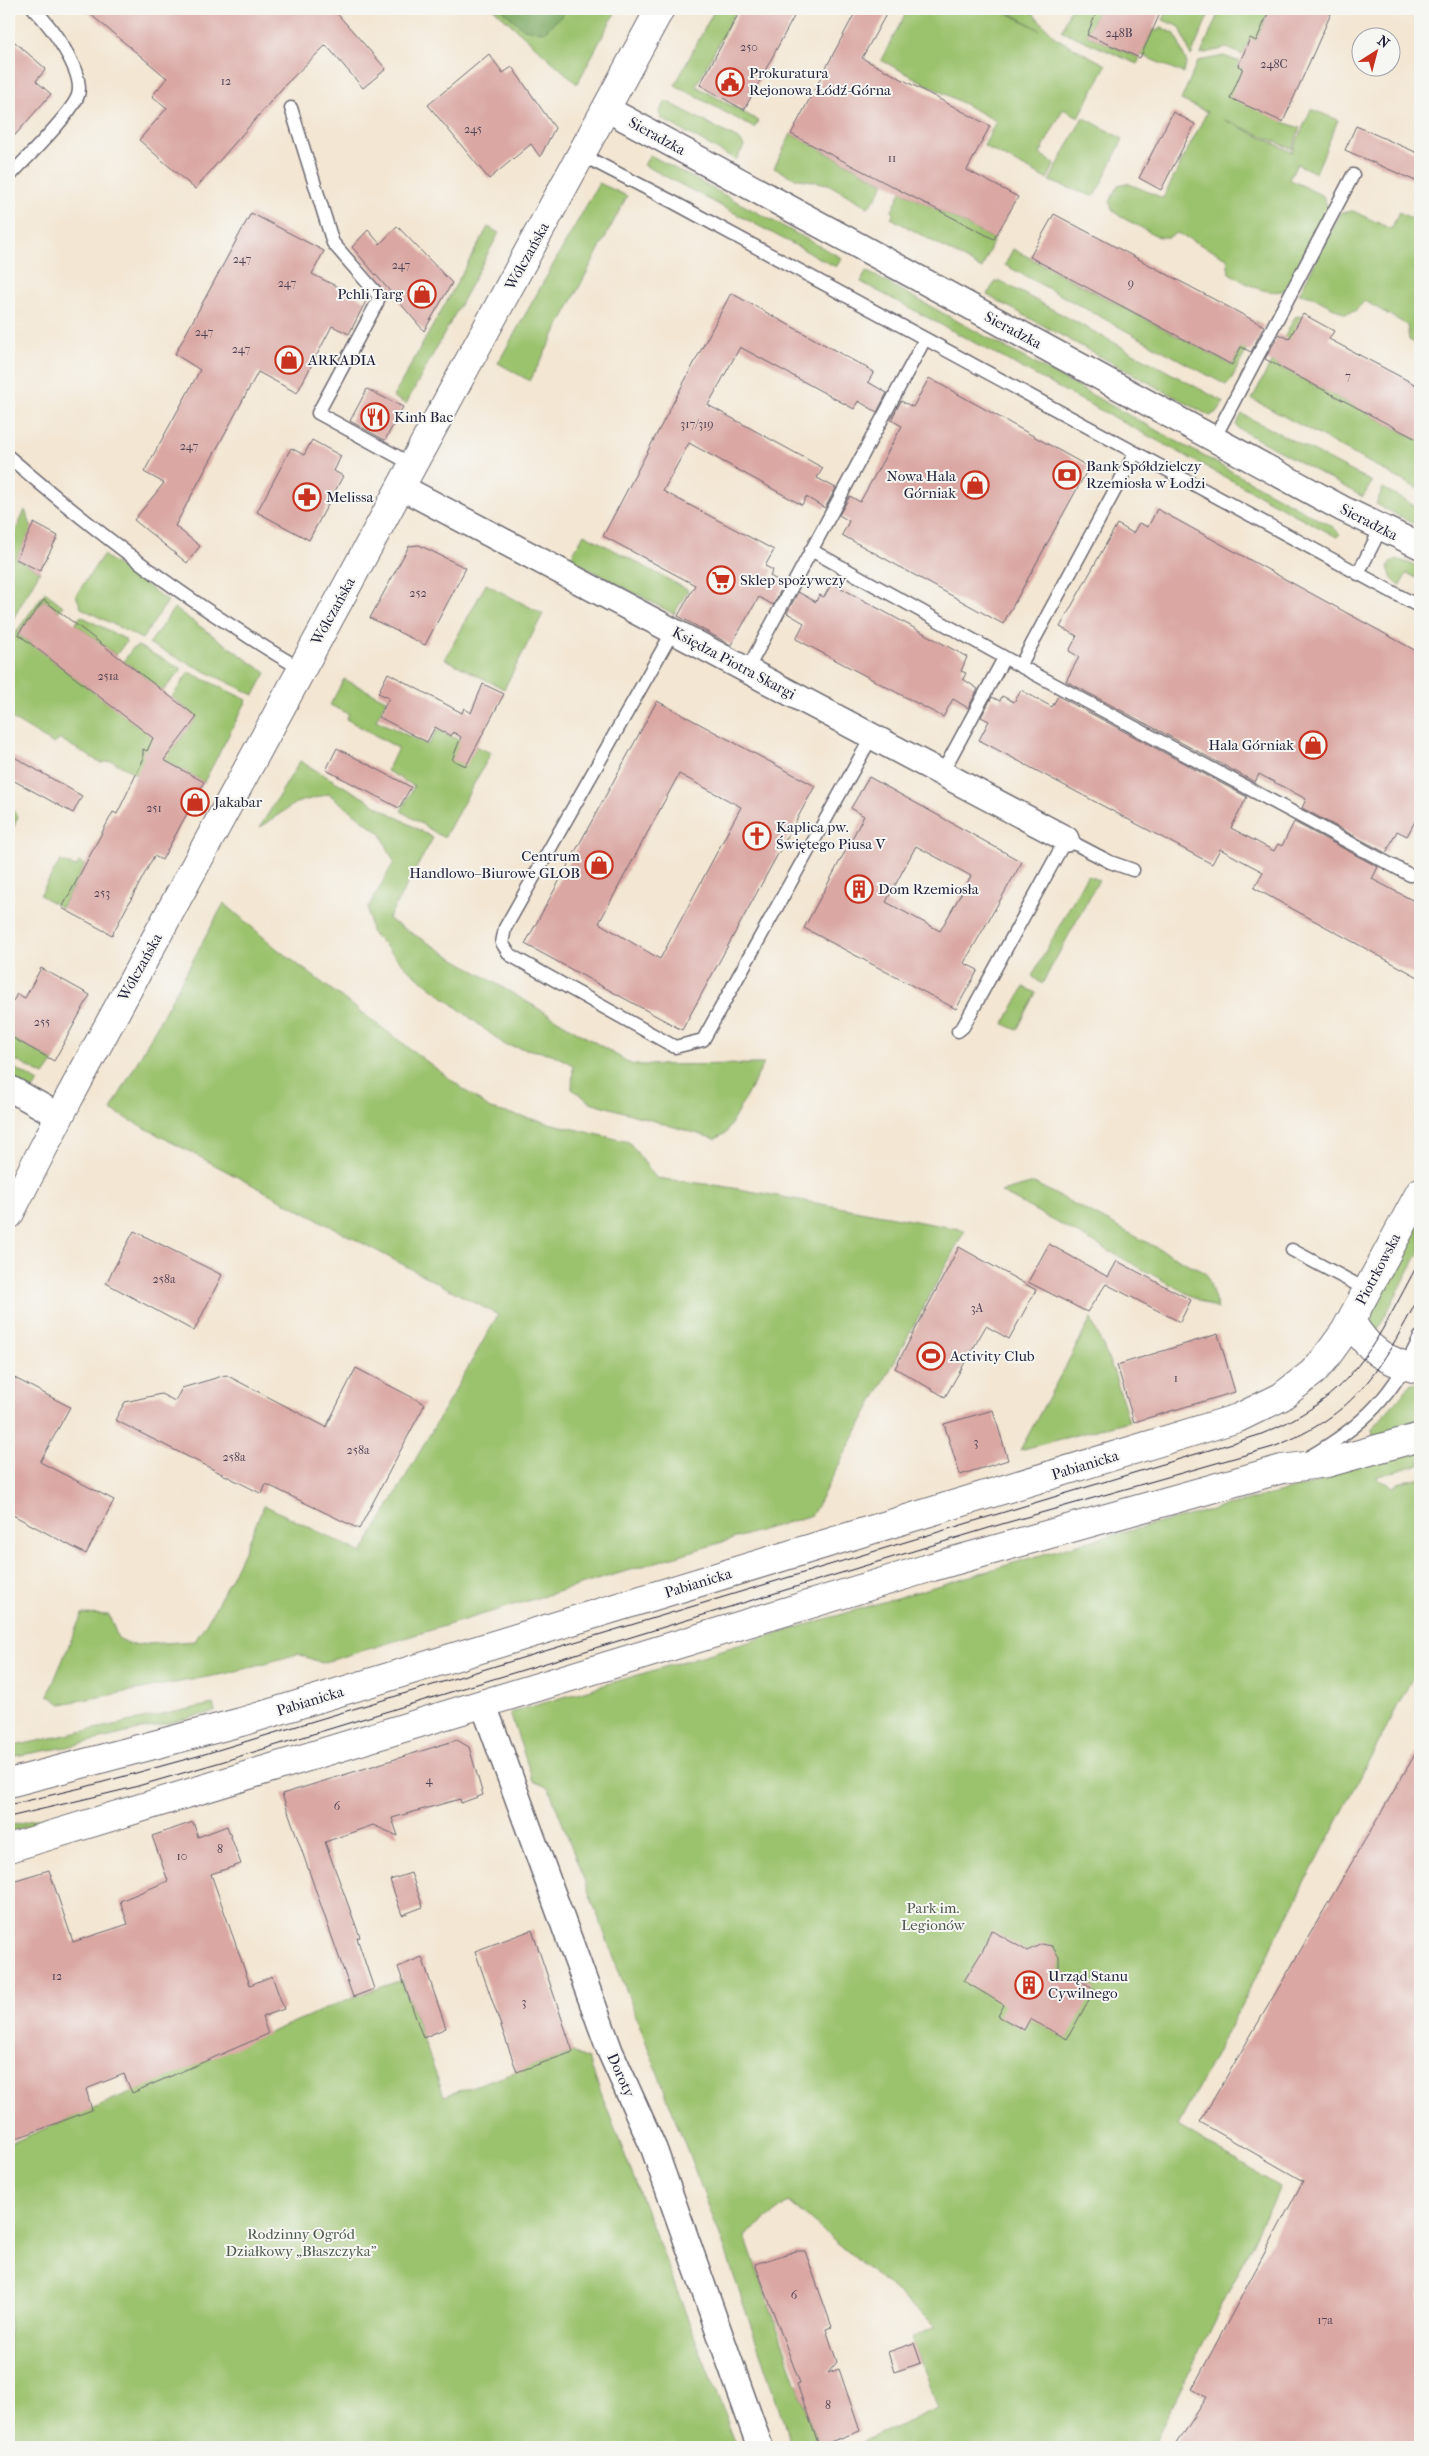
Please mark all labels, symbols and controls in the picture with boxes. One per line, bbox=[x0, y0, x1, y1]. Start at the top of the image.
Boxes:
house number: 248B bbox=[1105, 26, 1133, 40]
north arrow bbox=[1352, 28, 1402, 78]
text: N bbox=[1374, 32, 1393, 52]
house number: 250 bbox=[740, 40, 758, 54]
house number: 248C bbox=[1260, 57, 1288, 71]
place label: Prokuratura Rejonowa Łódź-Górna bbox=[749, 64, 892, 99]
public building icon: Prokuratura Rejonowa Łódź-Górna bbox=[715, 67, 745, 97]
house number: 12 bbox=[221, 74, 231, 88]
street label: Sieradzka bbox=[625, 113, 689, 159]
house number: 245 bbox=[464, 122, 482, 136]
house number: 11 bbox=[888, 151, 896, 165]
street label: Wólczańska bbox=[501, 218, 553, 294]
house number: 247 bbox=[233, 252, 252, 266]
house number: 247 bbox=[392, 258, 411, 272]
house number: 247 bbox=[278, 276, 297, 290]
house number: 9 bbox=[1128, 276, 1134, 290]
shop icon: Pchli Targ bbox=[407, 279, 437, 309]
place label: Pchli Targ bbox=[337, 285, 404, 303]
street label: Sieradzka bbox=[981, 307, 1046, 353]
house number: 247 bbox=[195, 325, 214, 339]
house number: 247 bbox=[232, 342, 251, 356]
shop icon: ARKADIA bbox=[274, 345, 304, 375]
place label: ARKADIA bbox=[307, 351, 376, 369]
house number: 7 bbox=[1345, 369, 1351, 383]
restaurant icon: Kinh Bac bbox=[360, 402, 390, 432]
place label: Kinh Bac bbox=[394, 408, 453, 426]
house number: 317/319 bbox=[680, 417, 714, 431]
house number: 247 bbox=[180, 439, 199, 453]
place label: Bank Spółdzielczy Rzemiosła w Łodzi bbox=[1086, 457, 1206, 492]
bank icon: Bank Spółdzielczy Rzemiosła w Łodzi bbox=[1052, 460, 1082, 490]
place label: Nowa Hala Górniak bbox=[887, 467, 957, 502]
shop icon: Nowa Hala Górniak bbox=[960, 470, 990, 500]
pharmacy icon: Melissa bbox=[292, 482, 322, 512]
place label: Melissa bbox=[326, 488, 375, 506]
street label: Sieradzka bbox=[1337, 500, 1402, 545]
supermarket icon: Sklep spożywczy bbox=[706, 565, 736, 595]
place label: Sklep spożywczy bbox=[740, 571, 847, 589]
street label: Wólczańska bbox=[307, 573, 359, 649]
house number: 252 bbox=[409, 586, 427, 600]
street label: Księdza Piotra Skargi bbox=[669, 623, 799, 703]
house number: 251a bbox=[97, 669, 119, 683]
shop icon: Hala Górniak bbox=[1298, 730, 1328, 760]
place label: Hala Górniak bbox=[1209, 736, 1294, 754]
shop icon: Jakabar bbox=[180, 787, 210, 817]
place label: Jakabar bbox=[213, 793, 263, 811]
house number: 251 bbox=[146, 801, 162, 815]
place label: Kaplica pw. Świętego Piusa V bbox=[776, 818, 886, 853]
church icon: Kaplica pw. Świętego Piusa V bbox=[742, 821, 772, 851]
place label: Centrum Handlowo–Biurowe GLOB bbox=[409, 847, 581, 882]
shop icon: Centrum Handlowo–Biurowe GLOB bbox=[584, 850, 614, 880]
building icon: Dom Rzemiosła bbox=[844, 874, 874, 904]
place label: Dom Rzemiosła bbox=[878, 880, 980, 898]
house number: 253 bbox=[94, 886, 110, 900]
street label: Wólczańska bbox=[114, 929, 166, 1005]
house number: 255 bbox=[34, 1015, 50, 1029]
street label: Piotrkowska bbox=[1352, 1229, 1405, 1308]
house number: 258a bbox=[153, 1272, 176, 1286]
house number: 3A bbox=[971, 1301, 984, 1315]
sports icon: Activity Club bbox=[916, 1341, 946, 1371]
place label: Activity Club bbox=[949, 1347, 1035, 1365]
house number: 1 bbox=[1174, 1371, 1178, 1385]
house number: 3 bbox=[974, 1435, 979, 1449]
house number: 258a bbox=[347, 1443, 370, 1457]
street label: Pabianicka bbox=[1049, 1446, 1122, 1484]
house number: 258a bbox=[223, 1450, 246, 1464]
street label: Pabianicka bbox=[662, 1564, 735, 1602]
street label: Pabianicka bbox=[274, 1682, 347, 1720]
house number: 4 bbox=[425, 1773, 433, 1787]
house number: 6 bbox=[334, 1799, 341, 1813]
house number: 8 bbox=[217, 1842, 223, 1856]
house number: 10 bbox=[177, 1849, 187, 1863]
park label: Park im. Legionów bbox=[901, 1899, 966, 1934]
place label: Urząd Stanu Cywilnego bbox=[1048, 1967, 1129, 2002]
house number: 12 bbox=[52, 1969, 62, 1983]
building icon: Urząd Stanu Cywilnego bbox=[1014, 1970, 1044, 2000]
house number: 3 bbox=[522, 1995, 527, 2009]
street label: Doroty bbox=[603, 2050, 639, 2101]
park label: Rodzinny Ogród Działkowy „Błaszczyka” bbox=[226, 2225, 377, 2260]
house number: 6 bbox=[791, 2288, 798, 2302]
house number: 17a bbox=[1317, 2313, 1333, 2327]
house number: 8 bbox=[825, 2398, 831, 2412]

